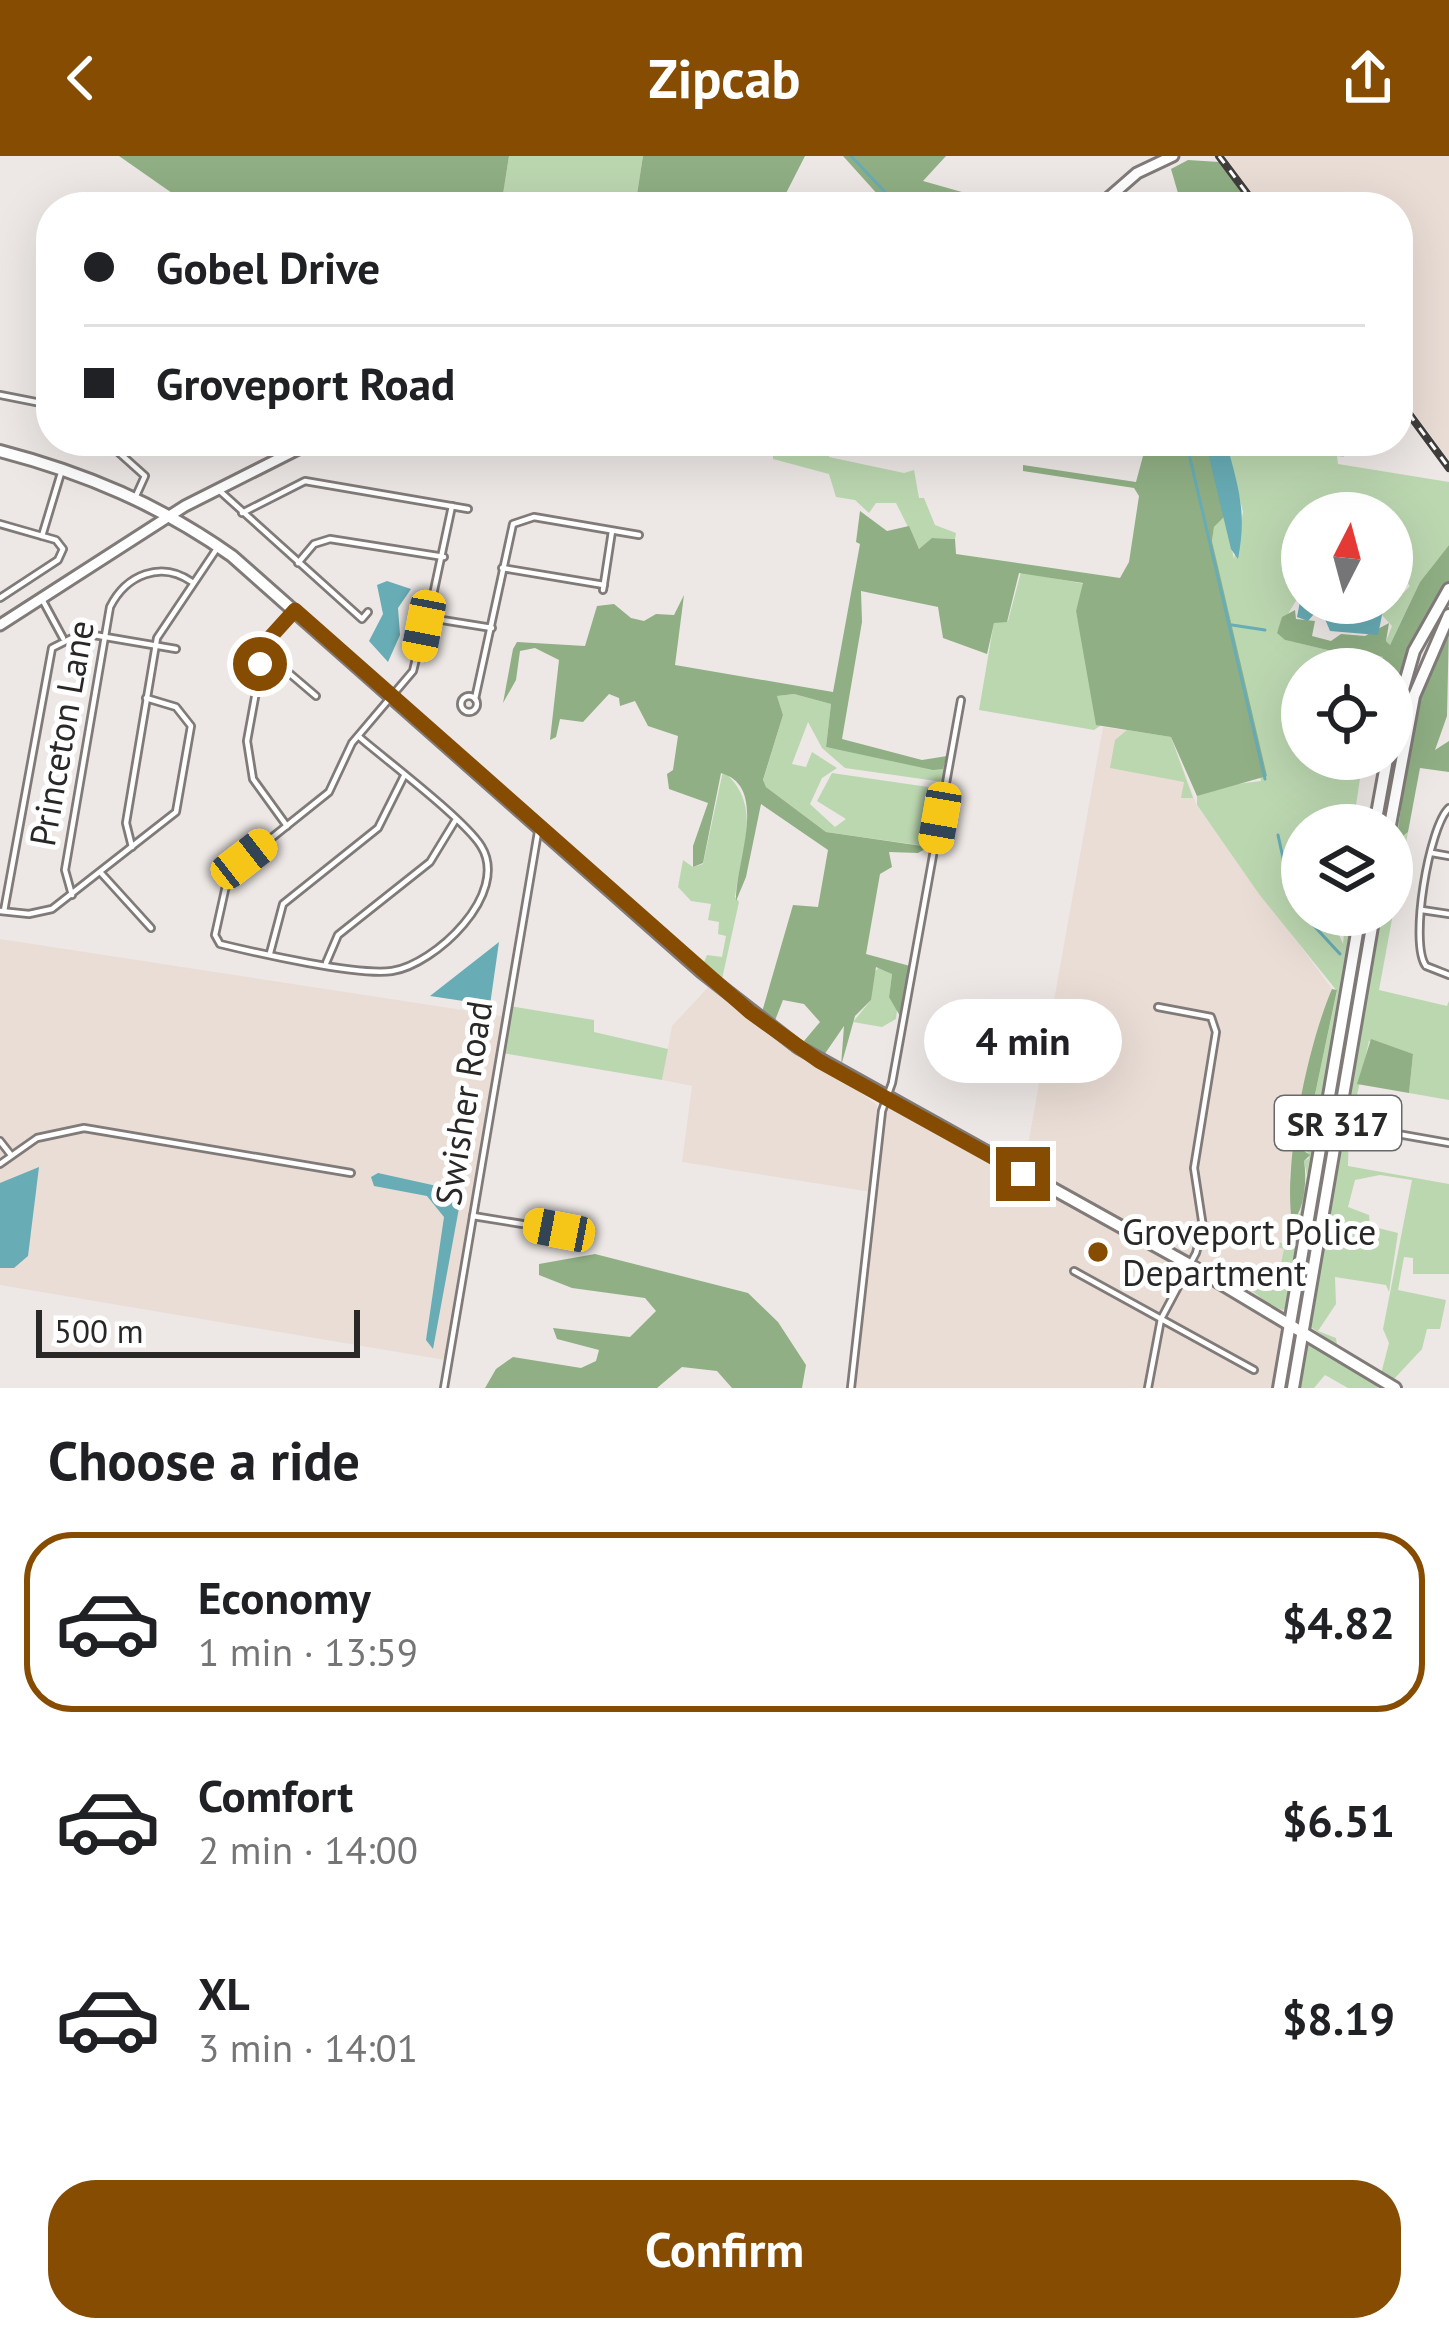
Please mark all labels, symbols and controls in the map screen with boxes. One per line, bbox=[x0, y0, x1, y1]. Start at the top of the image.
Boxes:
text: Zipcab bbox=[649, 43, 800, 113]
icon: back bbox=[48, 45, 114, 111]
icon: share bbox=[1335, 45, 1401, 111]
text: Gobel Drive bbox=[156, 238, 380, 296]
text: Groveport Road bbox=[156, 354, 455, 412]
north arrow bbox=[1281, 492, 1413, 624]
map controls bbox=[1281, 492, 1413, 936]
car bbox=[399, 587, 449, 665]
street label: Princeton Lane bbox=[18, 617, 104, 849]
route start bbox=[233, 637, 287, 691]
button: locate bbox=[1281, 648, 1413, 780]
car bbox=[916, 779, 964, 857]
button: layers bbox=[1281, 804, 1413, 936]
car bbox=[205, 823, 283, 895]
street label: Swisher Road bbox=[424, 997, 502, 1209]
callout: 4 min bbox=[924, 1000, 1122, 1084]
text: 4 min bbox=[975, 1015, 1071, 1066]
road number: SR 317 bbox=[1275, 1096, 1401, 1150]
route end bbox=[996, 1147, 1050, 1201]
car bbox=[520, 1205, 598, 1255]
place label: Groveport Police Department bbox=[1122, 1208, 1376, 1296]
marker: Groveport Police Department bbox=[1085, 1239, 1111, 1265]
scale bar bbox=[36, 1304, 360, 1357]
text: 500 m bbox=[54, 1309, 144, 1352]
text: Choose a ride bbox=[48, 1425, 360, 1495]
icon: car bbox=[54, 1568, 162, 1676]
text: Economy bbox=[198, 1568, 371, 1626]
text: $4.82 bbox=[1282, 1593, 1395, 1651]
text: 1 min · 13:59 bbox=[198, 1626, 418, 1677]
icon: car bbox=[54, 1766, 162, 1874]
text: Comfort bbox=[198, 1766, 353, 1824]
text: $6.51 bbox=[1282, 1791, 1395, 1849]
text: 2 min · 14:00 bbox=[198, 1824, 418, 1875]
icon: car bbox=[54, 1964, 162, 2072]
text: XL bbox=[198, 1964, 250, 2022]
text: $8.19 bbox=[1282, 1989, 1395, 2047]
text: 3 min · 14:01 bbox=[198, 2022, 418, 2073]
button: Confirm bbox=[48, 2180, 1401, 2318]

